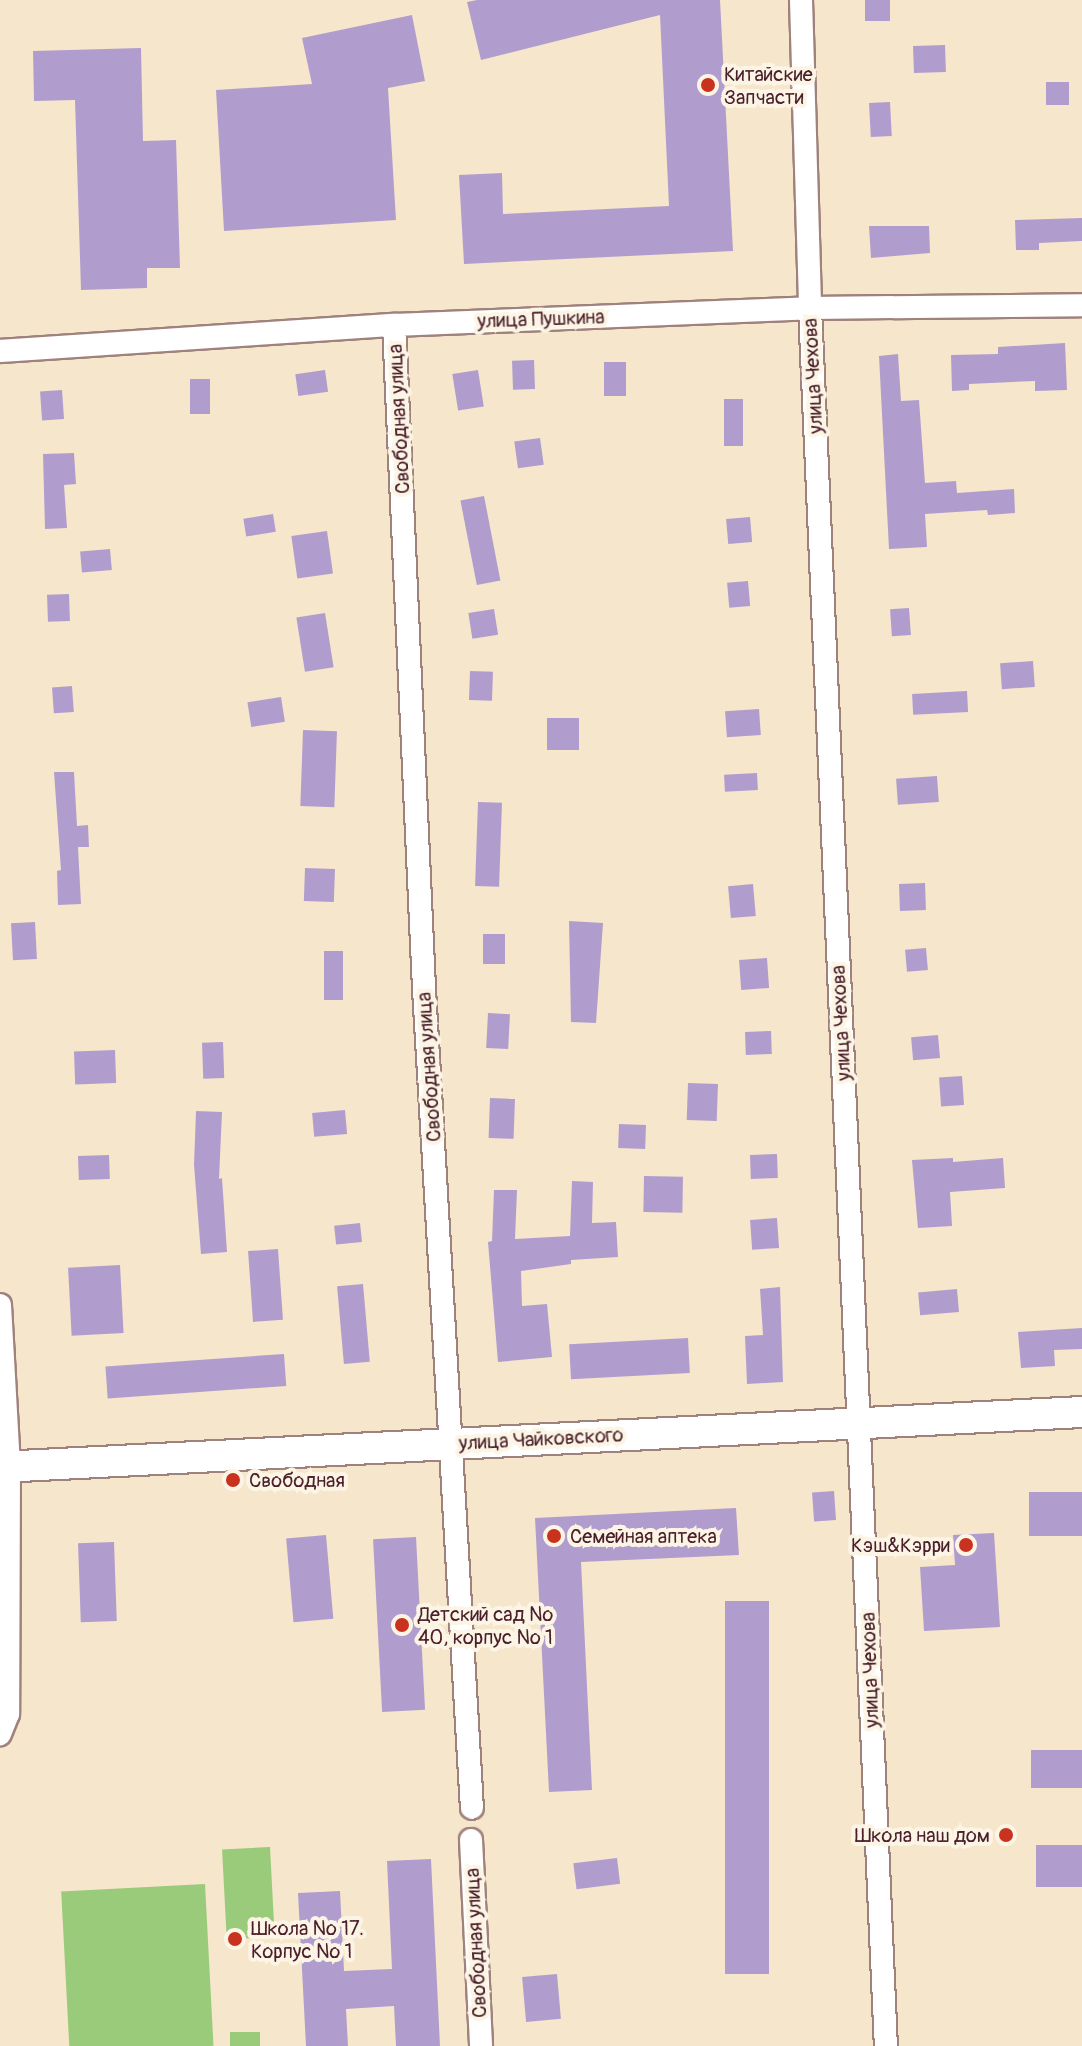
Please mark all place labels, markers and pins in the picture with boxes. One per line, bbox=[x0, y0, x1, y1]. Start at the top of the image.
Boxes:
place label: Китайские Запчасти bbox=[724, 62, 813, 109]
marker: Китайские Запчасти bbox=[699, 76, 717, 94]
place label: Свободная bbox=[249, 1468, 345, 1492]
marker: Свободная bbox=[224, 1471, 242, 1489]
place label: Семейная аптека bbox=[570, 1524, 717, 1548]
marker: Семейная аптека bbox=[545, 1527, 563, 1545]
place label: Кэш&Кэрри bbox=[851, 1533, 950, 1557]
marker: Кэш&Кэрри bbox=[957, 1536, 975, 1554]
place label: Детский сад № 40, корпус № 1 bbox=[418, 1602, 553, 1649]
marker: Детский сад № 40, корпус № 1 bbox=[393, 1616, 411, 1634]
place label: Школа наш дом bbox=[855, 1823, 990, 1847]
marker: Школа наш дом bbox=[997, 1826, 1015, 1844]
place label: Школа № 17. Корпус № 1 bbox=[251, 1916, 364, 1963]
marker: Школа № 17. Корпус № 1 bbox=[226, 1930, 244, 1948]

